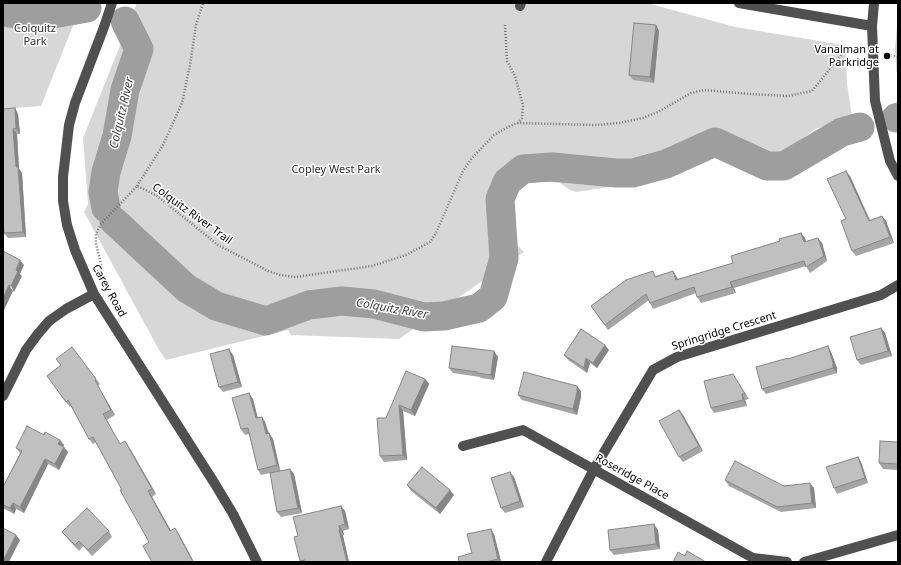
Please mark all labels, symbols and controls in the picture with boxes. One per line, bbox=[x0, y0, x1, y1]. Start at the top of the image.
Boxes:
park label: Colquitz Park bbox=[14, 22, 56, 48]
place label: Vanalman at Parkridge bbox=[814, 43, 879, 69]
marker: Vanalman at Parkridge bbox=[882, 51, 892, 61]
water label: Colquitz River bbox=[107, 76, 137, 150]
park label: Copley West Park bbox=[291, 163, 381, 177]
street label: Colquitz River Trail bbox=[150, 181, 234, 247]
street label: Carey Road bbox=[89, 262, 129, 320]
water label: Colquitz River bbox=[355, 296, 429, 322]
street label: Springridge Crescent bbox=[670, 309, 778, 353]
street label: Roseridge Place bbox=[593, 451, 671, 503]

